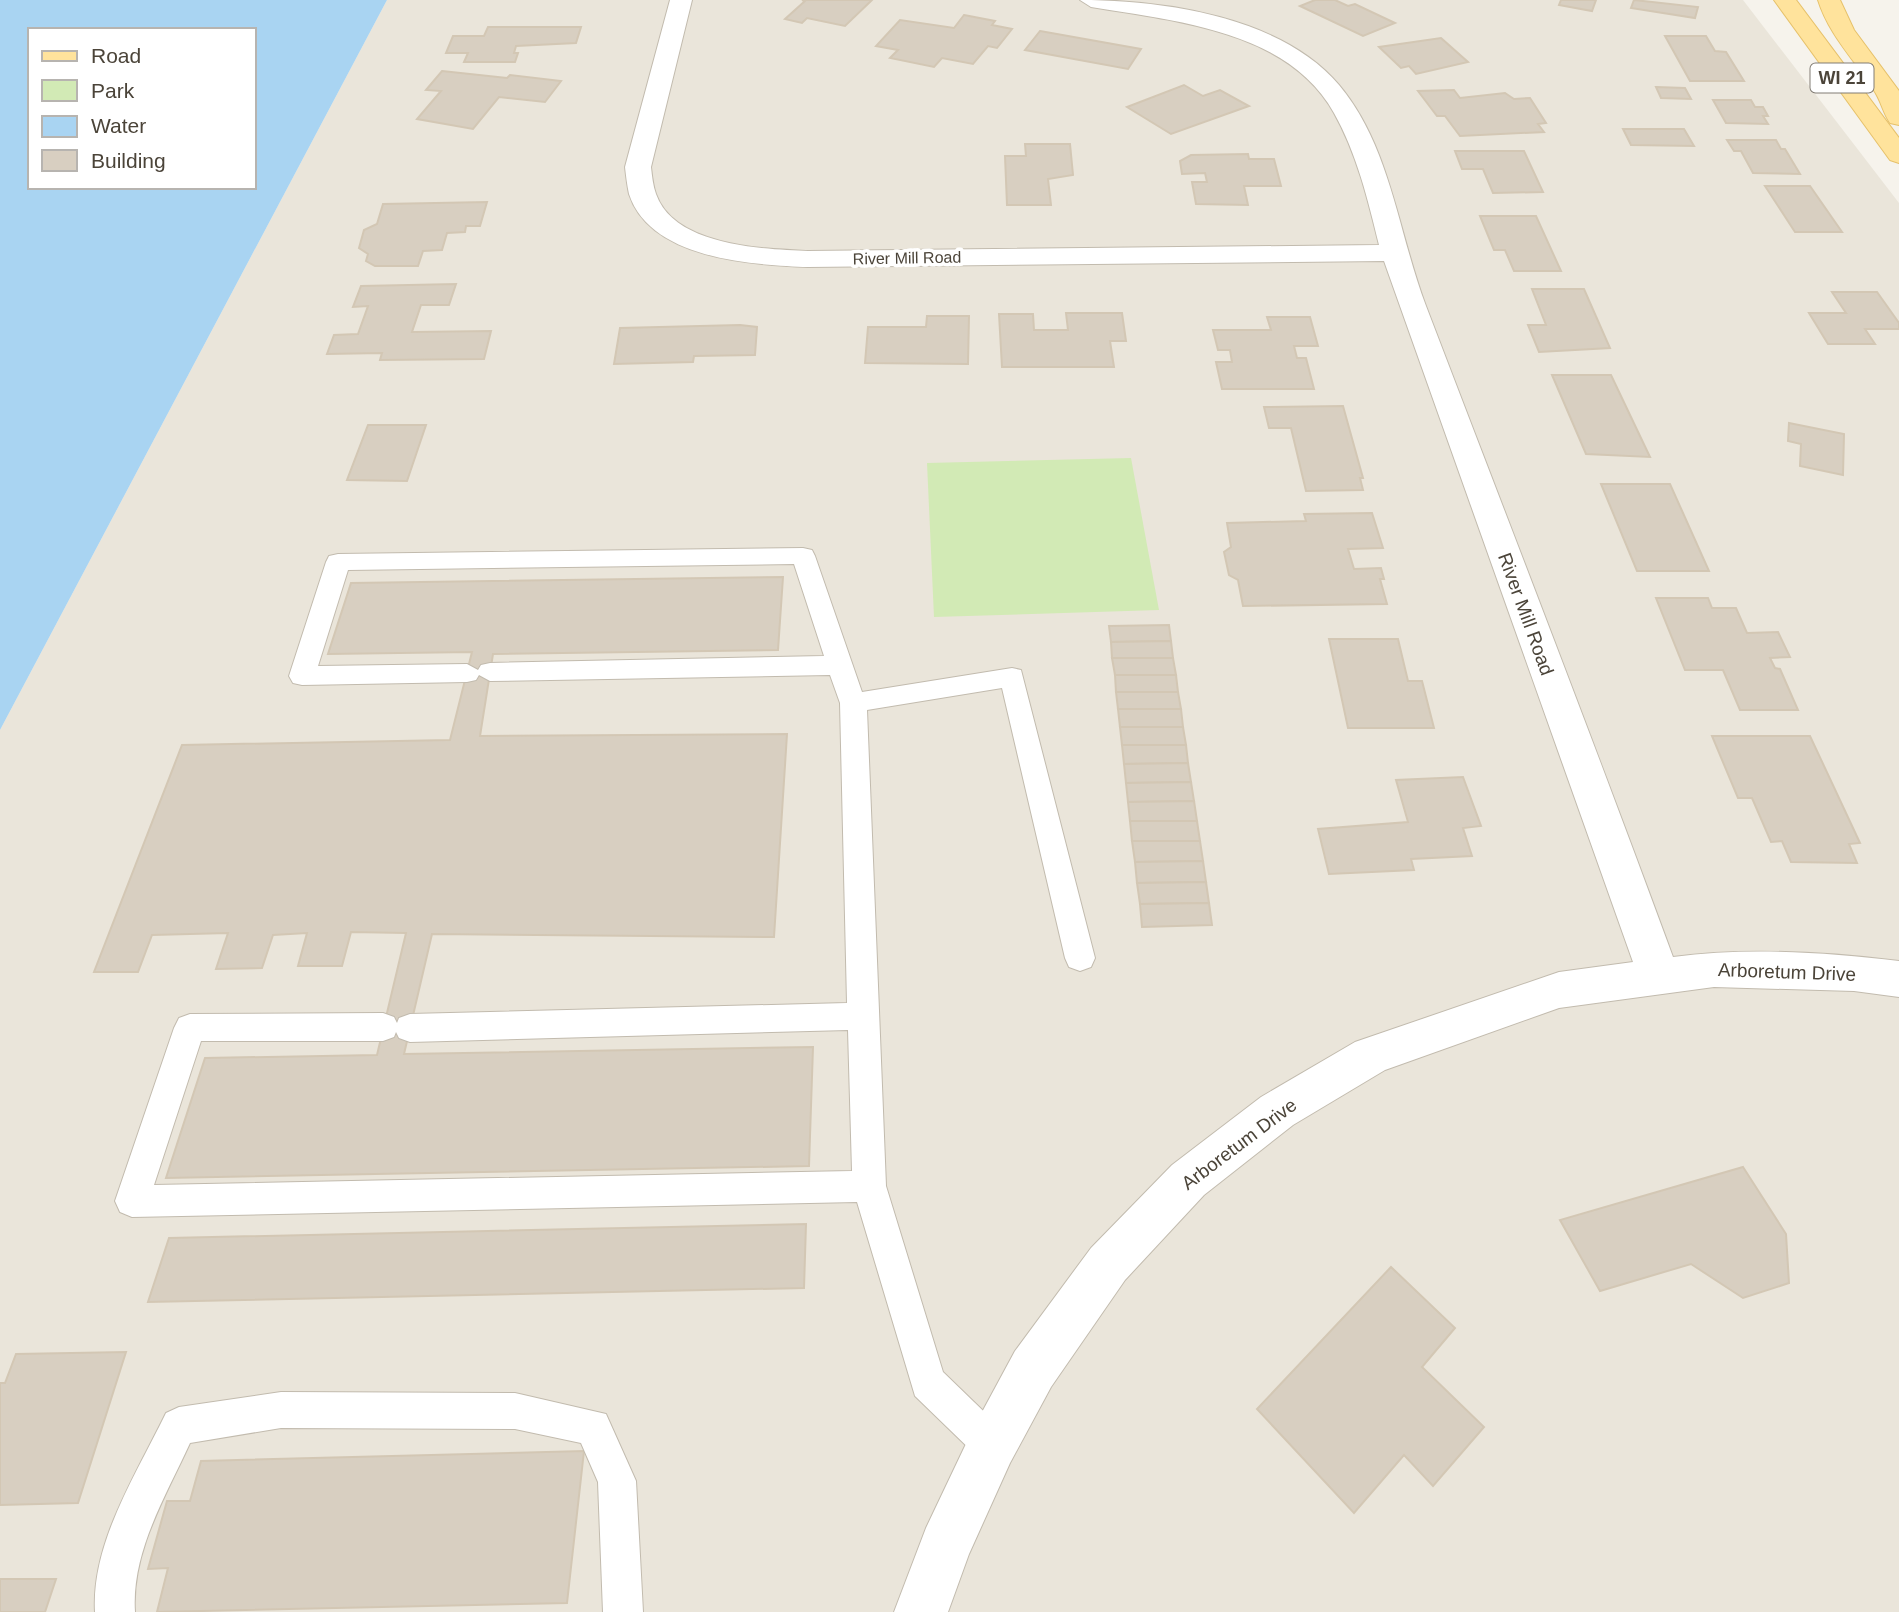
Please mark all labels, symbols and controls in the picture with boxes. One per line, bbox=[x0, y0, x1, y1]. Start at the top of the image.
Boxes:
legend bbox=[28, 28, 256, 189]
text: Road bbox=[91, 44, 141, 67]
road number: WI 21 bbox=[1811, 64, 1874, 92]
text: Park bbox=[91, 79, 135, 102]
text: Water bbox=[91, 114, 146, 137]
text: Building bbox=[91, 149, 166, 172]
street label: River Mill Road bbox=[853, 249, 961, 267]
street label: River Mill Road bbox=[1494, 550, 1558, 678]
street label: Arboretum Drive bbox=[1718, 959, 1856, 985]
street label: Arboretum Drive bbox=[1177, 1094, 1301, 1194]

